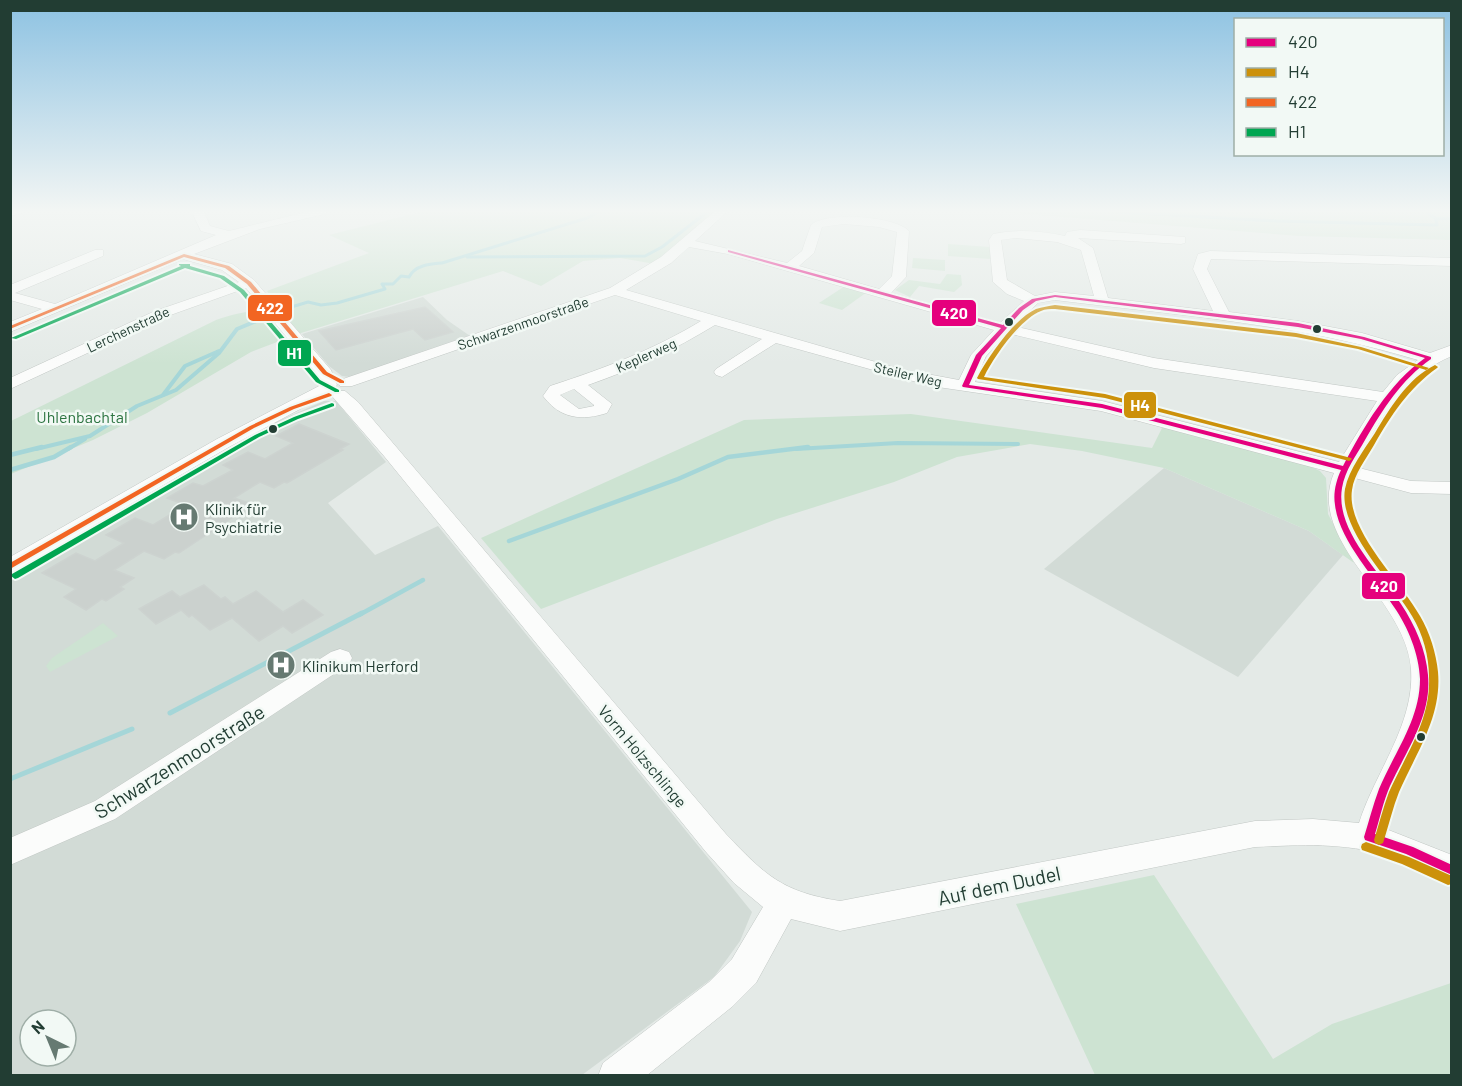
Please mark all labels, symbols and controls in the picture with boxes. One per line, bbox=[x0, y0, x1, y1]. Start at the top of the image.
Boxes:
legend bbox=[1234, 18, 1444, 156]
text: 420 bbox=[1288, 30, 1318, 52]
text: H4 bbox=[1288, 60, 1310, 82]
text: 422 bbox=[1288, 90, 1317, 112]
text: H1 bbox=[1288, 120, 1306, 142]
street label: Schwarzenmoorstraße bbox=[455, 293, 591, 353]
line badge: 422 bbox=[247, 294, 293, 322]
text: 422 bbox=[256, 298, 284, 317]
line badge: 420 bbox=[931, 299, 977, 327]
street label: Lerchenstraße bbox=[84, 302, 172, 356]
text: 420 bbox=[940, 303, 968, 322]
unlabelled marker bbox=[1003, 316, 1015, 328]
unlabelled marker bbox=[1311, 323, 1323, 335]
street label: Keplerweg bbox=[613, 334, 679, 376]
line badge: H1 bbox=[277, 339, 312, 367]
text: H1 bbox=[286, 343, 302, 362]
street label: Steiler Weg bbox=[872, 358, 944, 390]
line badge: H4 bbox=[1123, 391, 1157, 419]
text: H4 bbox=[1130, 395, 1150, 414]
park label: Uhlenbachtal bbox=[36, 407, 128, 426]
unlabelled marker bbox=[267, 423, 279, 435]
place label: Klinik für Psychiatrie bbox=[205, 499, 282, 536]
hospital icon: Klinik für Psychiatrie bbox=[168, 501, 200, 533]
line badge: 420 bbox=[1361, 572, 1406, 600]
text: 420 bbox=[1370, 576, 1398, 595]
hospital icon: Klinikum Herford bbox=[265, 649, 297, 681]
place label: Klinikum Herford bbox=[302, 656, 418, 675]
street label: Schwarzenmoorstraße bbox=[89, 699, 269, 823]
street label: Vorm Holzschlinge bbox=[595, 701, 691, 811]
unlabelled marker bbox=[1415, 731, 1427, 743]
street label: Auf dem Dudel bbox=[935, 860, 1063, 910]
north arrow bbox=[18, 1008, 78, 1068]
text: N bbox=[27, 1016, 48, 1037]

